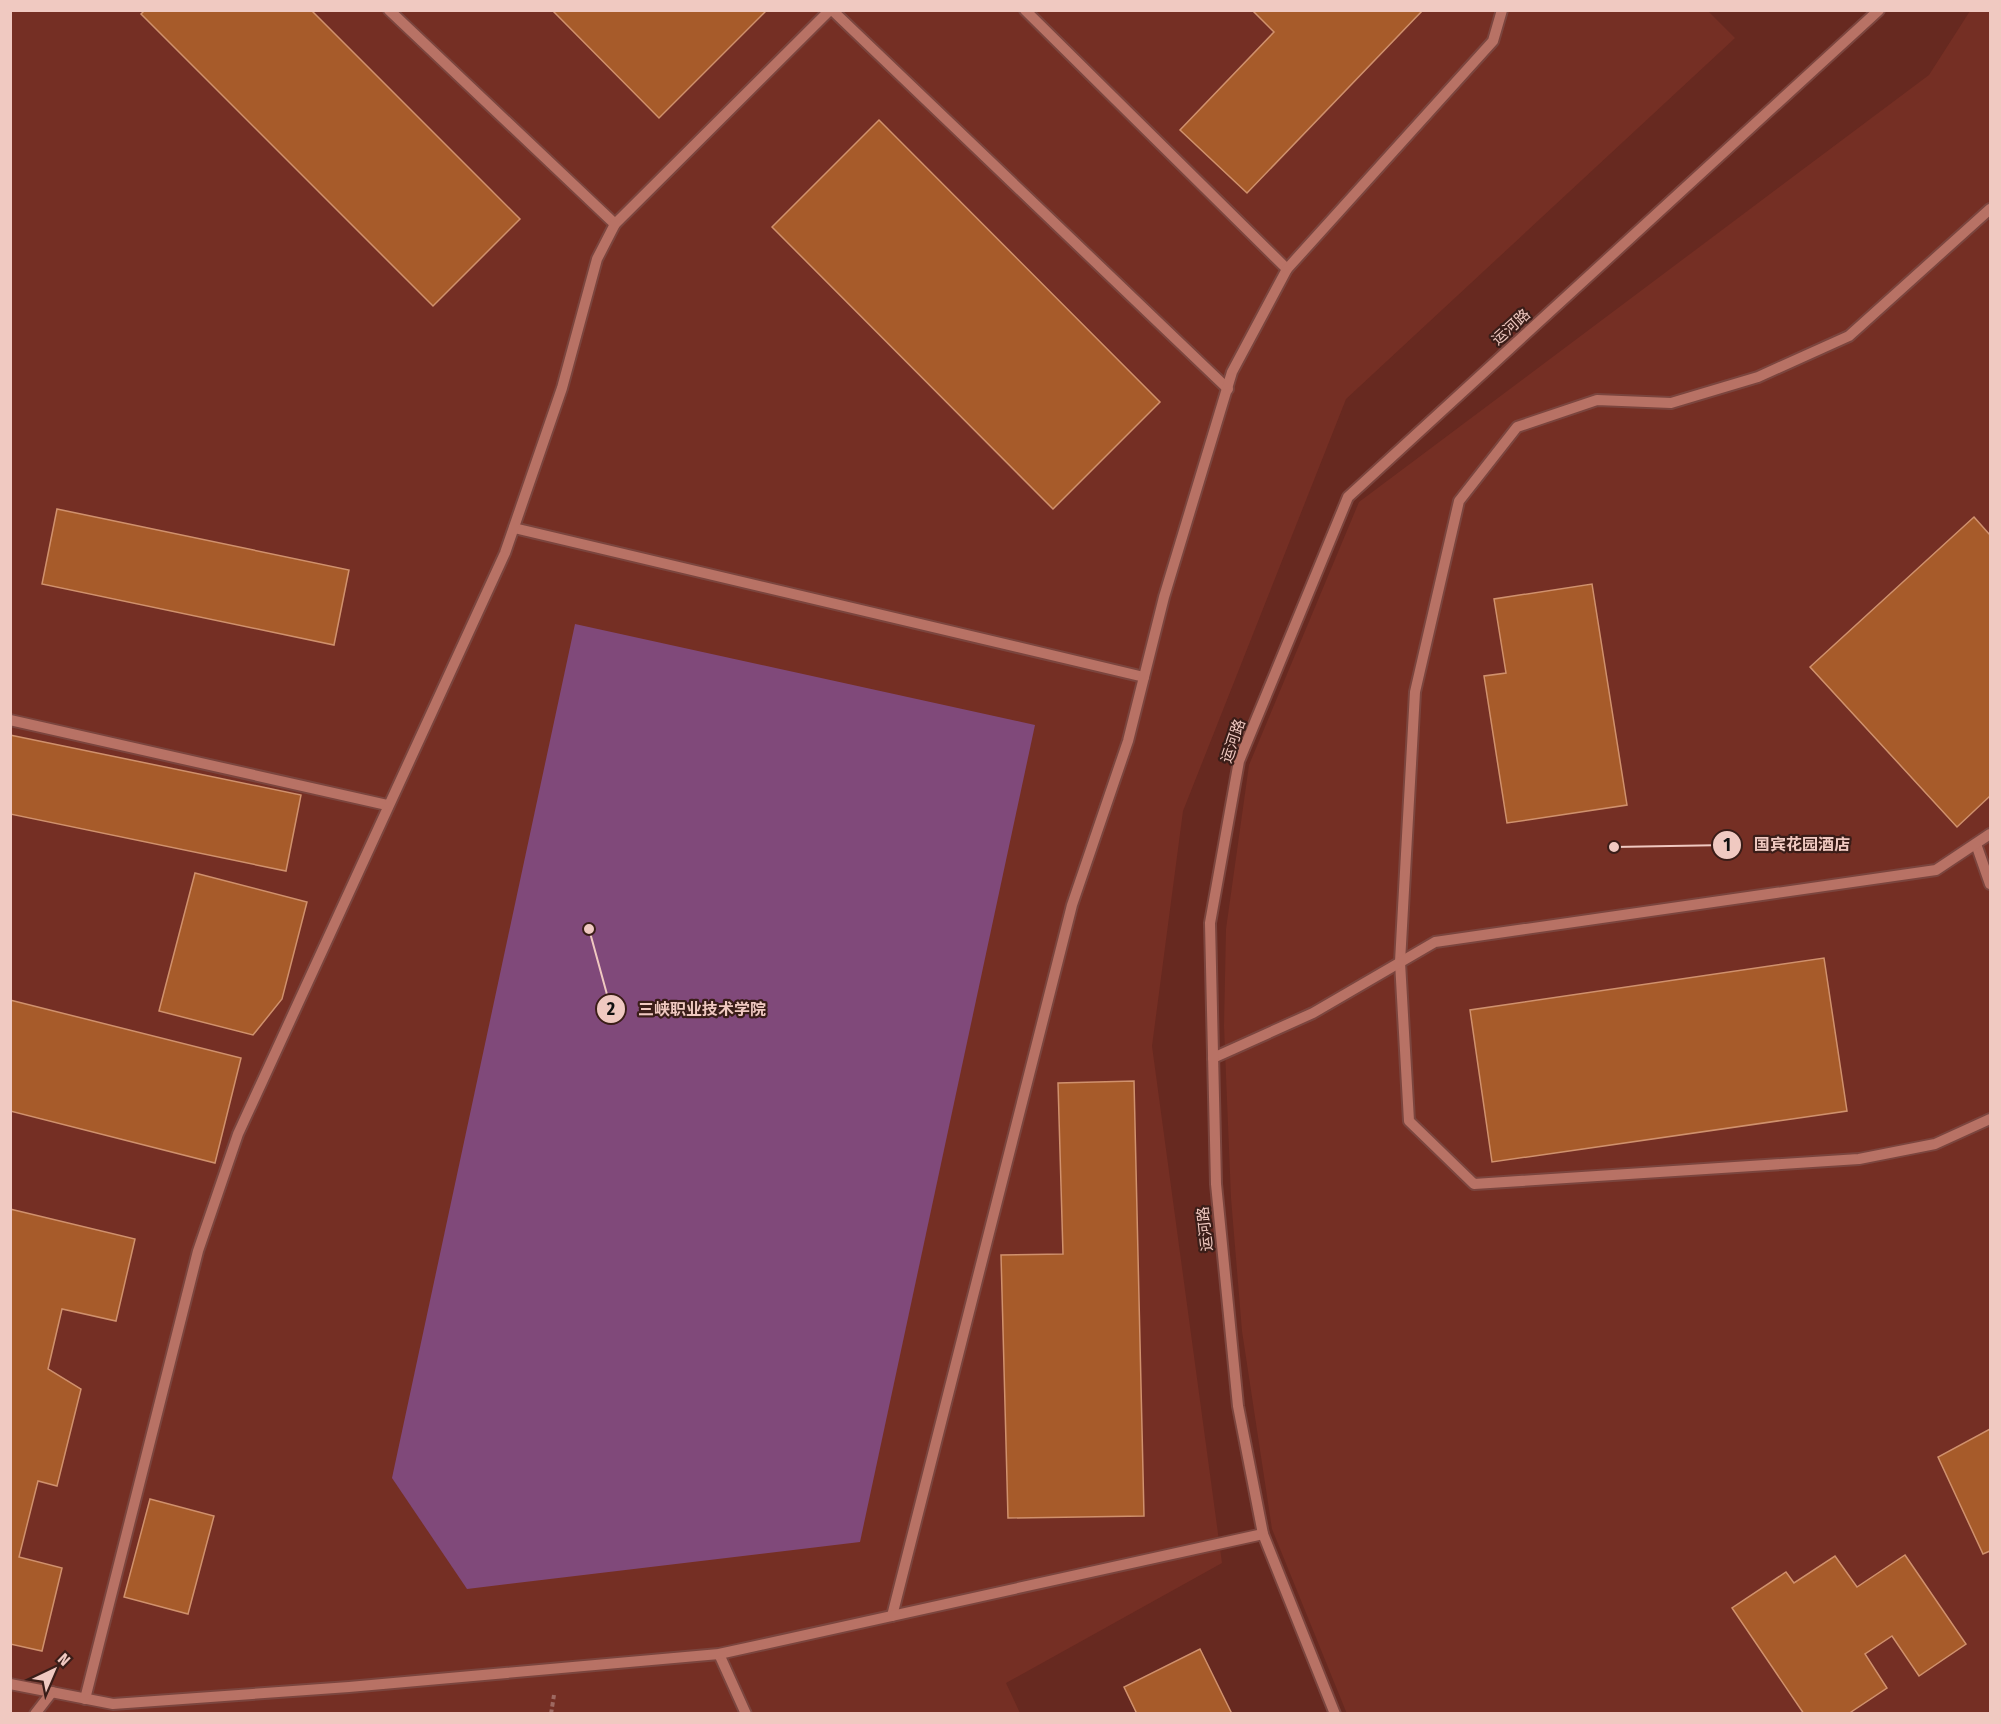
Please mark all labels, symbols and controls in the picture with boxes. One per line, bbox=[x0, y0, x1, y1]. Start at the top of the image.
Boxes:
street label: 运河路 bbox=[1488, 305, 1534, 349]
street label: 运河路 bbox=[1217, 717, 1249, 765]
callout: 国宾花园酒店 bbox=[1712, 828, 1862, 862]
text: 1 bbox=[1723, 834, 1731, 856]
text: 国宾花园酒店 bbox=[1754, 835, 1850, 854]
callout: 三峡职业技术学院 bbox=[596, 992, 778, 1026]
text: 2 bbox=[606, 998, 615, 1020]
text: 三峡职业技术学院 bbox=[638, 1000, 766, 1019]
street label: 运河路 bbox=[1194, 1206, 1216, 1252]
north arrow bbox=[24, 1640, 84, 1700]
text: N bbox=[54, 1649, 74, 1670]

